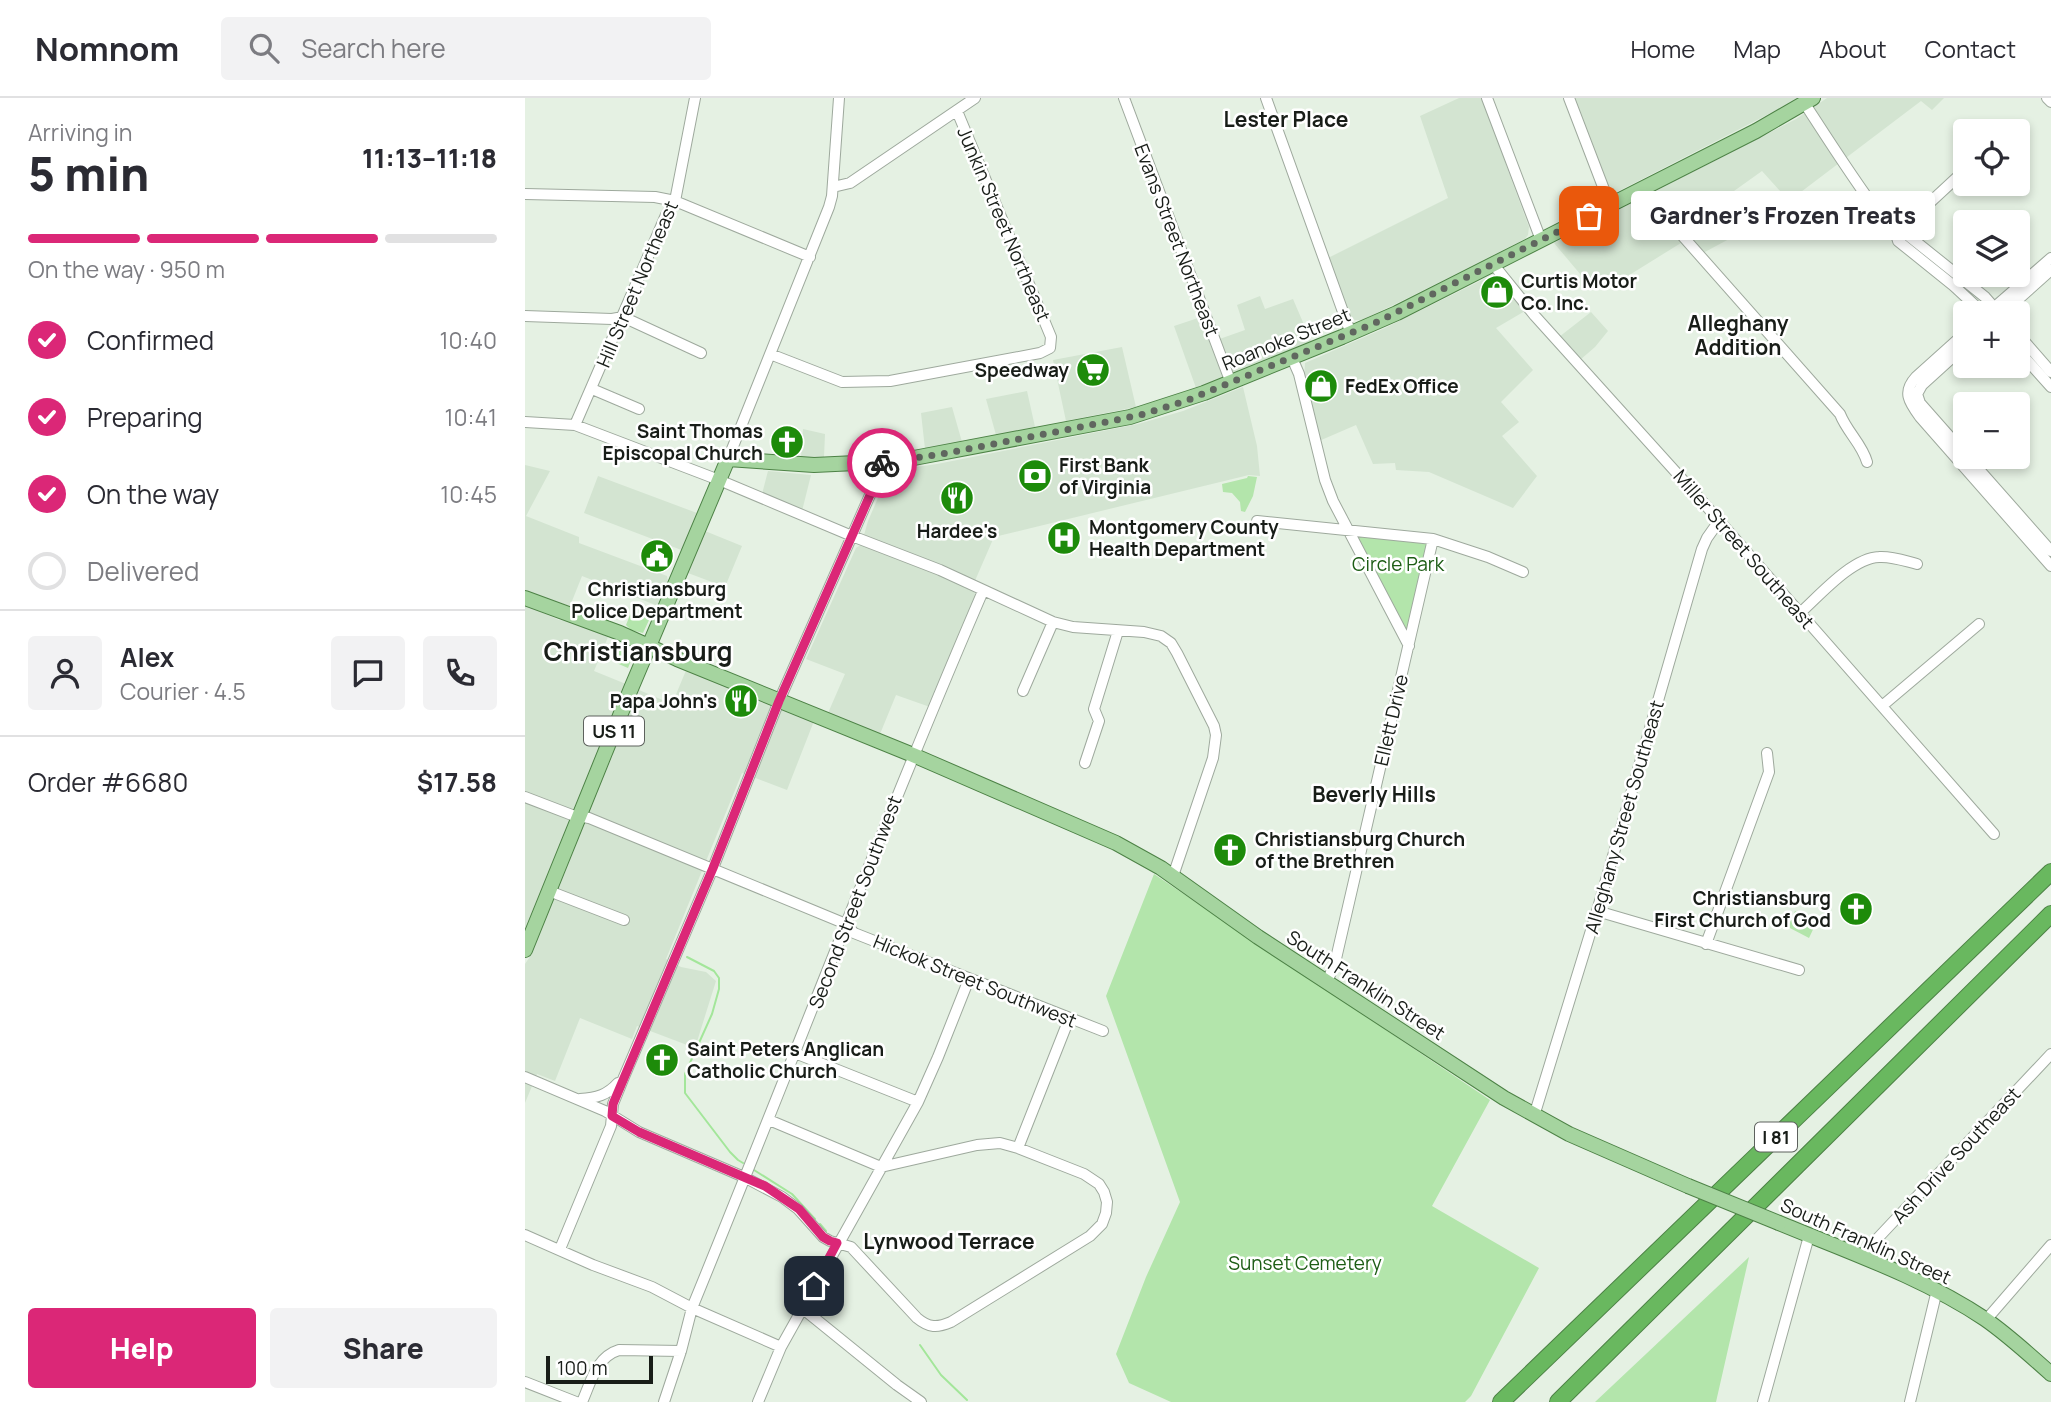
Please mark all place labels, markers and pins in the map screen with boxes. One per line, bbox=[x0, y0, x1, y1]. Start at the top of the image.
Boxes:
pin bbox=[1559, 186, 1619, 246]
callout: Gardner’s Frozen Treats bbox=[1631, 192, 1935, 240]
place label: Curtis Motor Co. Inc. bbox=[1521, 268, 1638, 316]
shop icon: Curtis Motor Co. Inc. bbox=[1478, 273, 1516, 311]
supermarket icon: Speedway bbox=[1074, 351, 1112, 389]
place label: Speedway bbox=[975, 357, 1069, 383]
shop icon: FedEx Office bbox=[1302, 367, 1340, 405]
place label: FedEx Office bbox=[1345, 373, 1459, 399]
place label: Saint Thomas Episcopal Church bbox=[602, 418, 763, 466]
church icon: Saint Thomas Episcopal Church bbox=[768, 423, 806, 461]
place label: First Bank of Virginia bbox=[1059, 452, 1151, 500]
bank icon: First Bank of Virginia bbox=[1016, 457, 1054, 495]
restaurant icon: Hardee's bbox=[938, 479, 976, 517]
place label: Montgomery County Health Department bbox=[1089, 514, 1279, 562]
place label: Hardee's bbox=[917, 518, 997, 544]
hospital icon: Montgomery County Health Department bbox=[1045, 519, 1083, 557]
public building icon: Christiansburg Police Department bbox=[638, 537, 676, 575]
place label: Christiansburg Police Department bbox=[571, 576, 743, 624]
restaurant icon: Papa John's bbox=[722, 682, 760, 720]
place label: Papa John's bbox=[610, 688, 717, 714]
place label: Christiansburg Church of the Brethren bbox=[1255, 826, 1465, 874]
church icon: Christiansburg Church of the Brethren bbox=[1211, 831, 1249, 869]
place label: Christiansburg First Church of God bbox=[1654, 885, 1831, 933]
church icon: Christiansburg First Church of God bbox=[1837, 890, 1875, 928]
place label: Saint Peters Anglican Catholic Church bbox=[687, 1036, 884, 1084]
church icon: Saint Peters Anglican Catholic Church bbox=[643, 1041, 681, 1079]
pin bbox=[784, 1256, 844, 1316]

